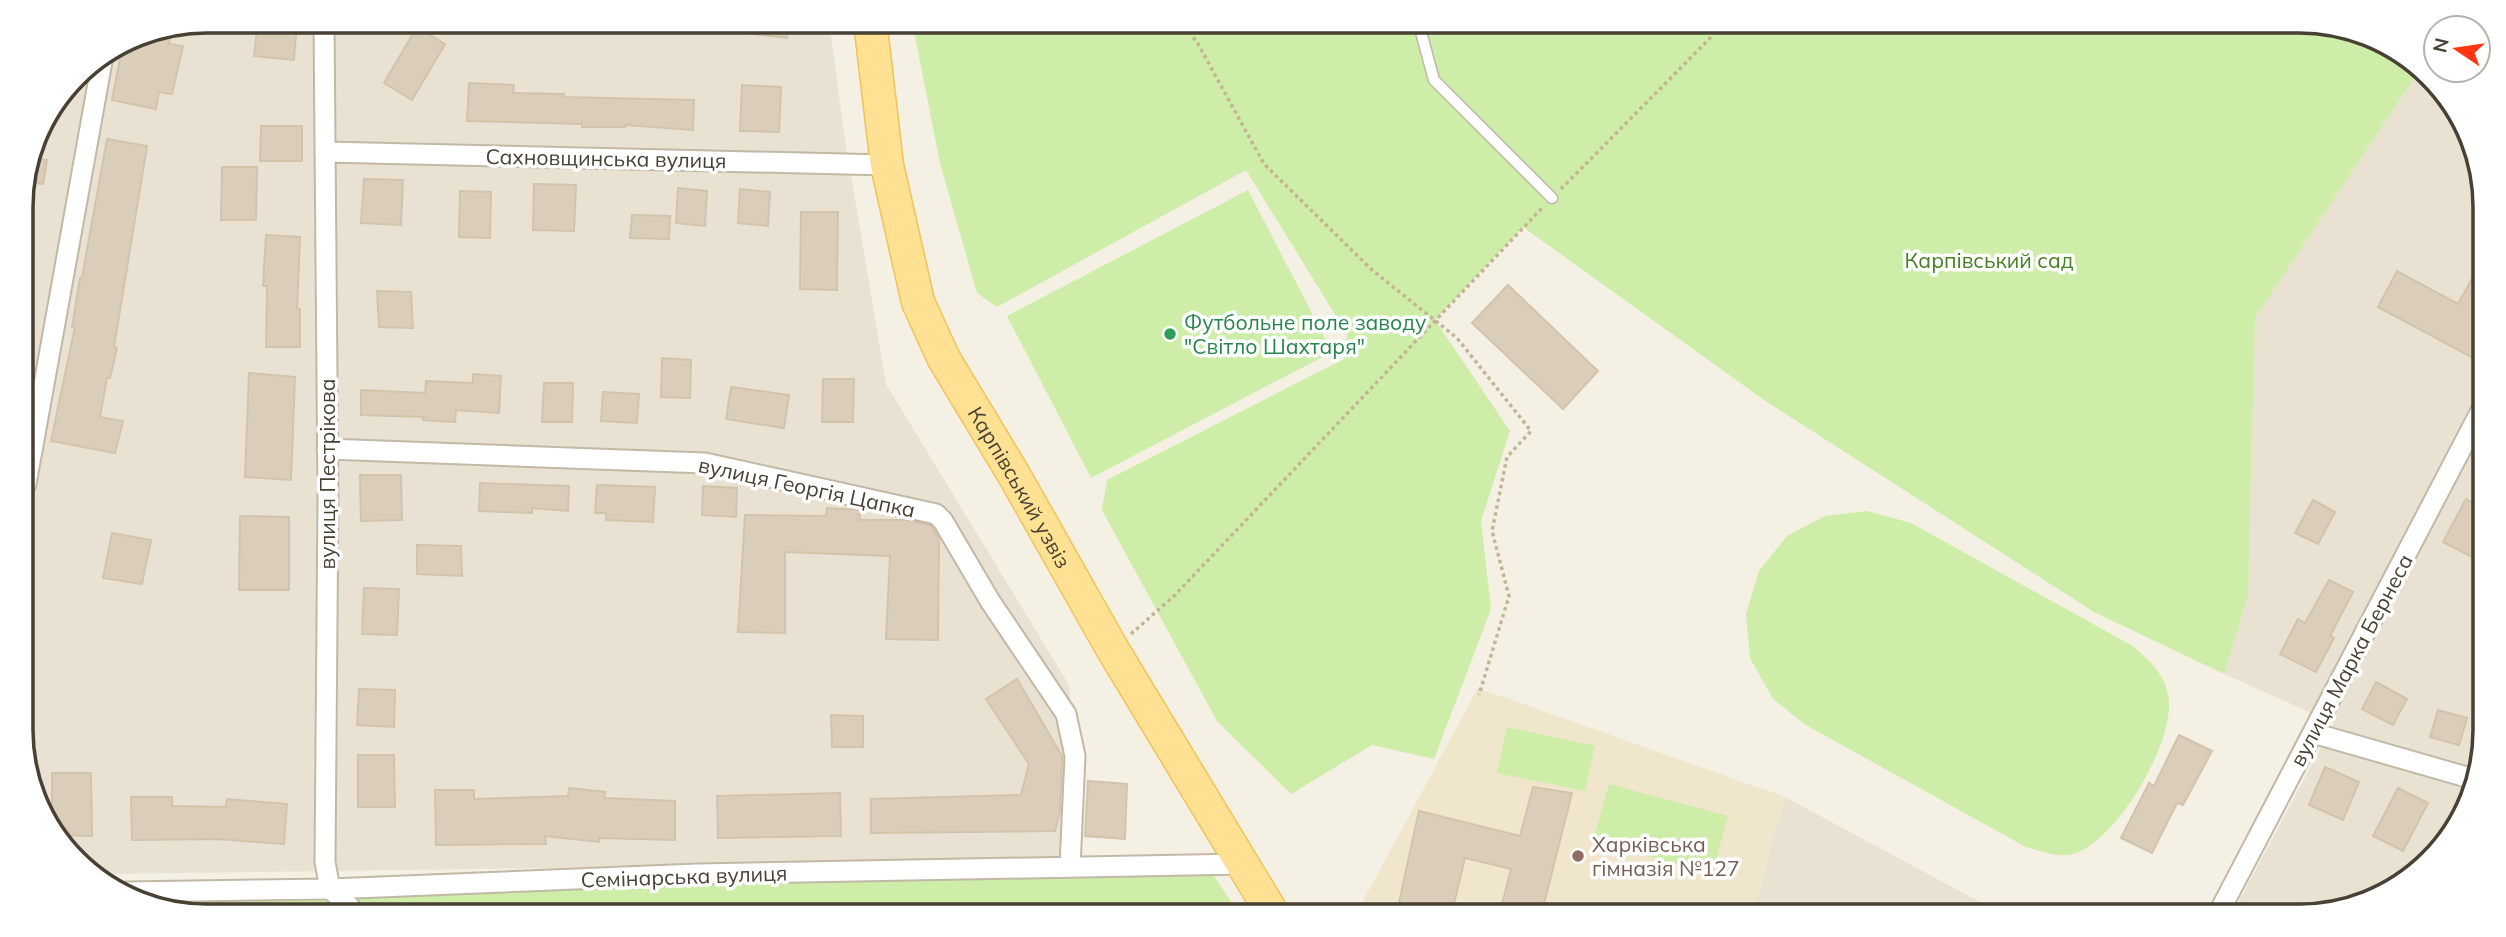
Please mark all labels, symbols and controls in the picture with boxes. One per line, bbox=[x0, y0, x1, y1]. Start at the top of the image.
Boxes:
north arrow bbox=[2422, 14, 2492, 84]
text: N bbox=[2427, 35, 2454, 55]
street label: Сахновщинська вулиця bbox=[485, 143, 727, 173]
park label: Карпівський сад bbox=[1905, 247, 2074, 273]
place label: Футбольне поле заводу "Світло Шахтаря" bbox=[1184, 309, 1426, 359]
marker: Футбольне поле заводу "Світло Шахтаря" bbox=[1162, 326, 1178, 342]
street label: вулиця Пестрікова bbox=[314, 378, 340, 570]
street label: Карпівський узвіз bbox=[963, 402, 1077, 572]
street label: вулиця Георгія Цапка bbox=[696, 451, 918, 523]
street label: вулиця Марка Бернеса bbox=[2284, 549, 2418, 771]
place label: Харківська гімназія №127 bbox=[1592, 831, 1740, 881]
marker: Харківська гімназія №127 bbox=[1570, 848, 1586, 864]
street label: Семінарська вулиця bbox=[580, 859, 788, 893]

